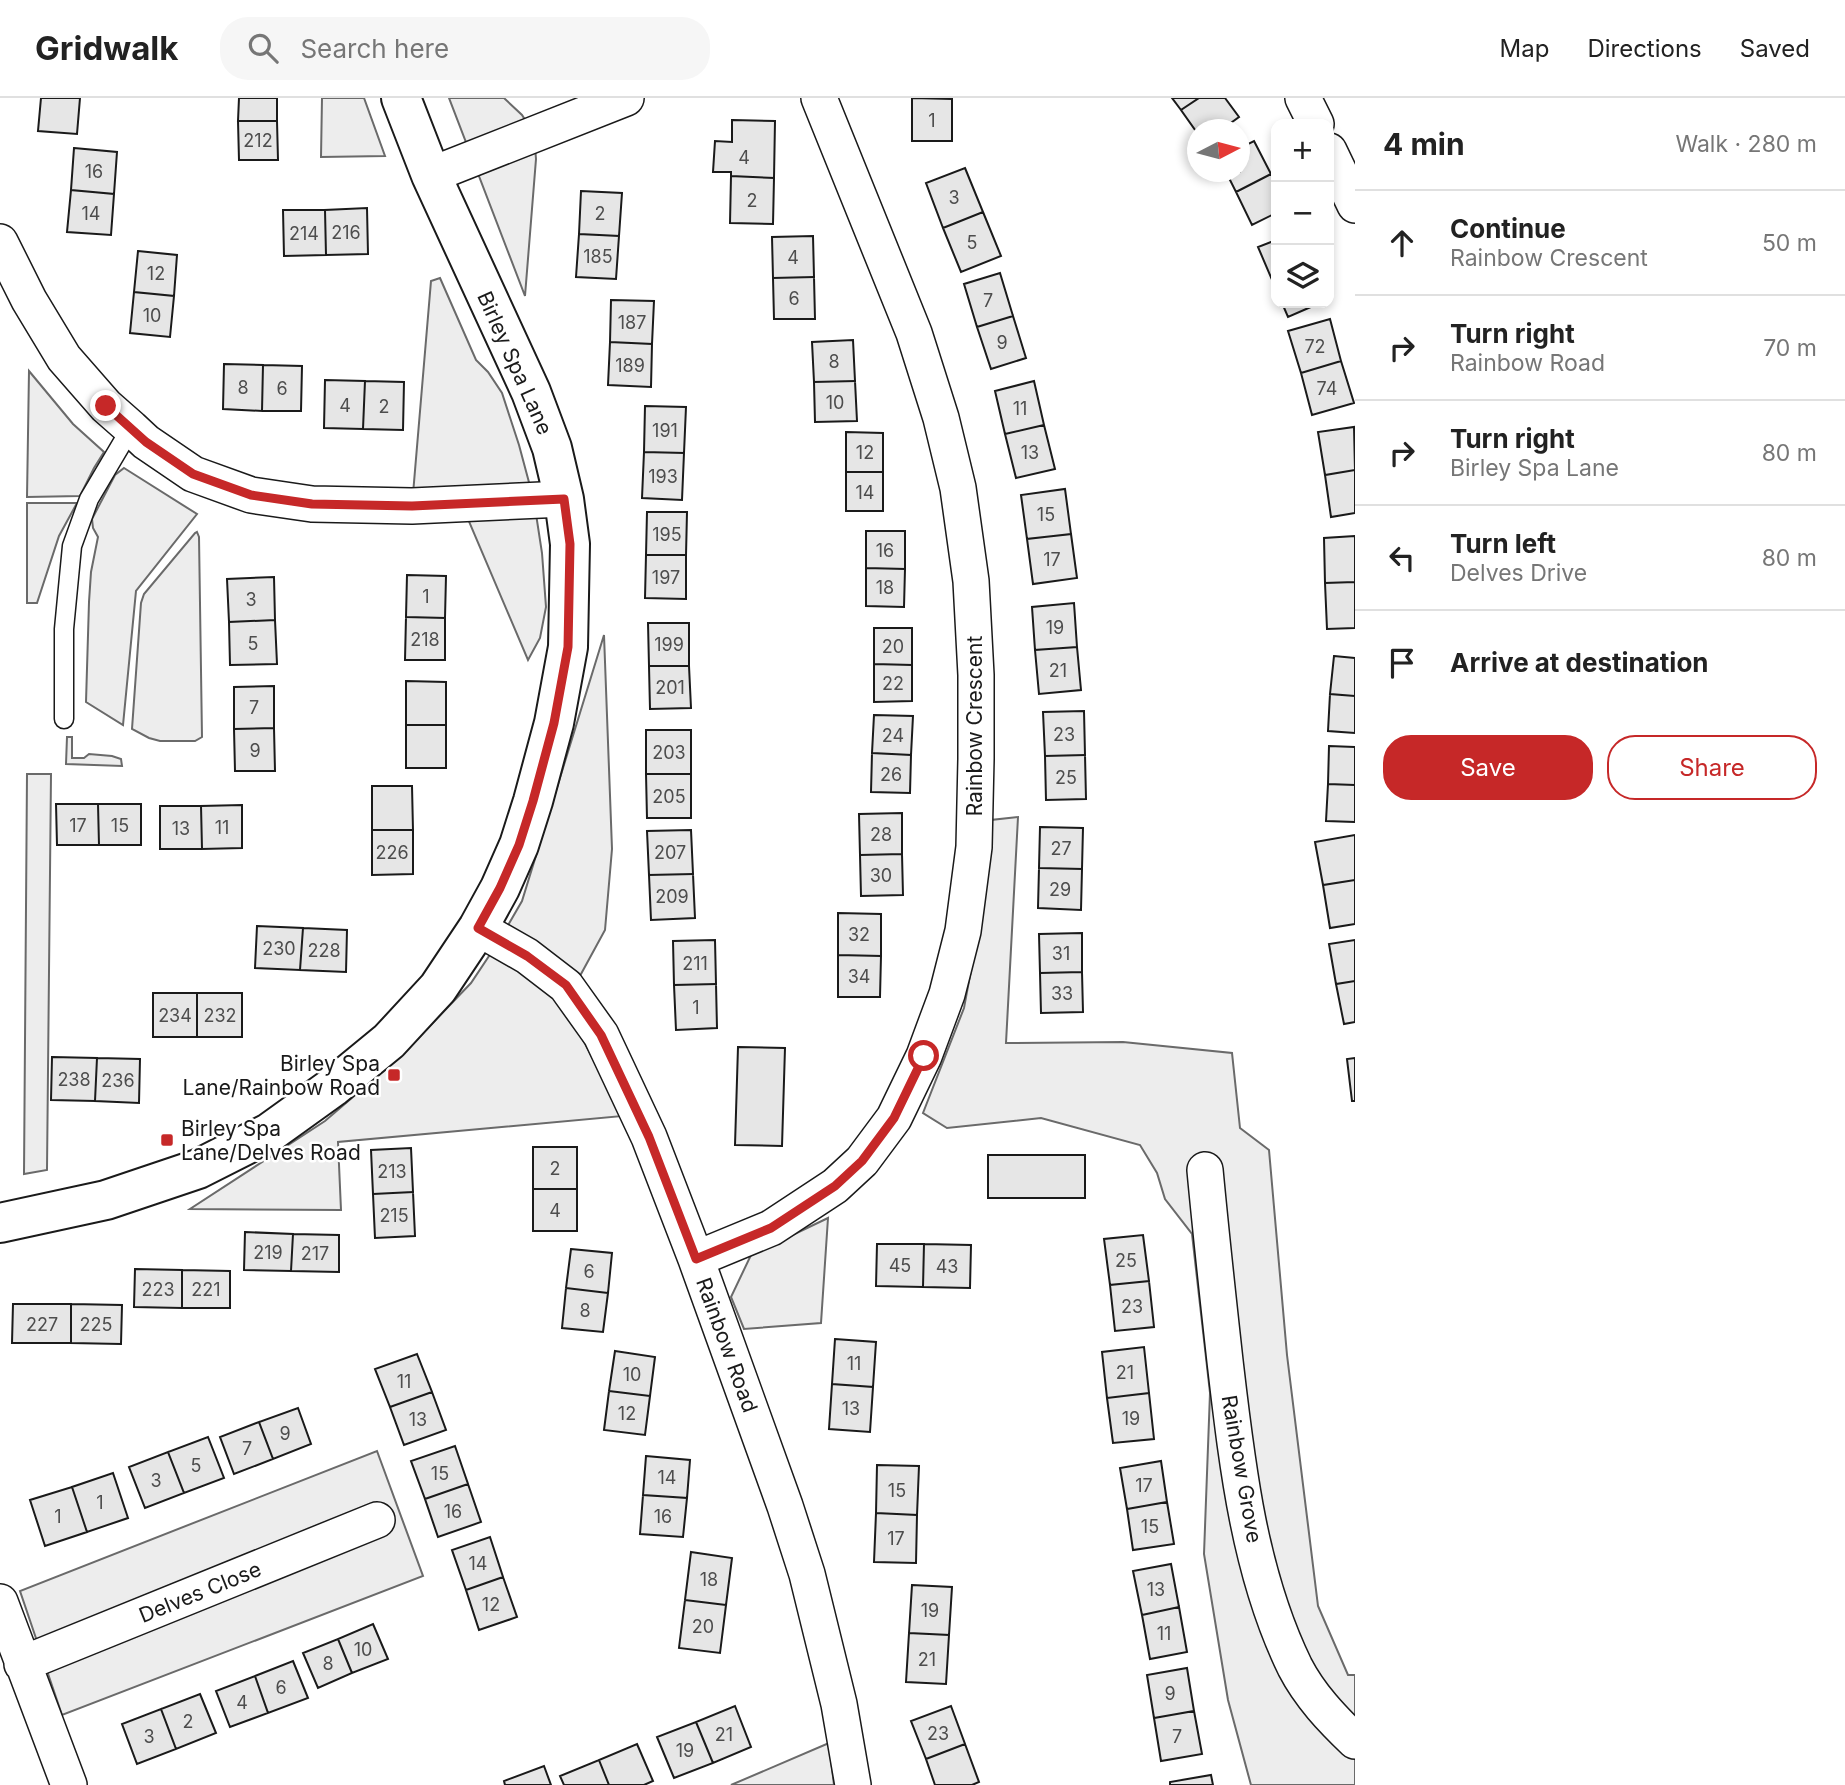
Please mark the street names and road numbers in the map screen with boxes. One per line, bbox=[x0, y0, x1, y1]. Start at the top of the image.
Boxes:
street label: Birley Spa Lane bbox=[472, 287, 558, 439]
street label: Rainbow Crescent bbox=[962, 636, 987, 816]
street label: Rainbow Road bbox=[691, 1274, 763, 1416]
street label: Rainbow Grove bbox=[1217, 1393, 1267, 1545]
street label: Delves Close bbox=[135, 1556, 265, 1628]

